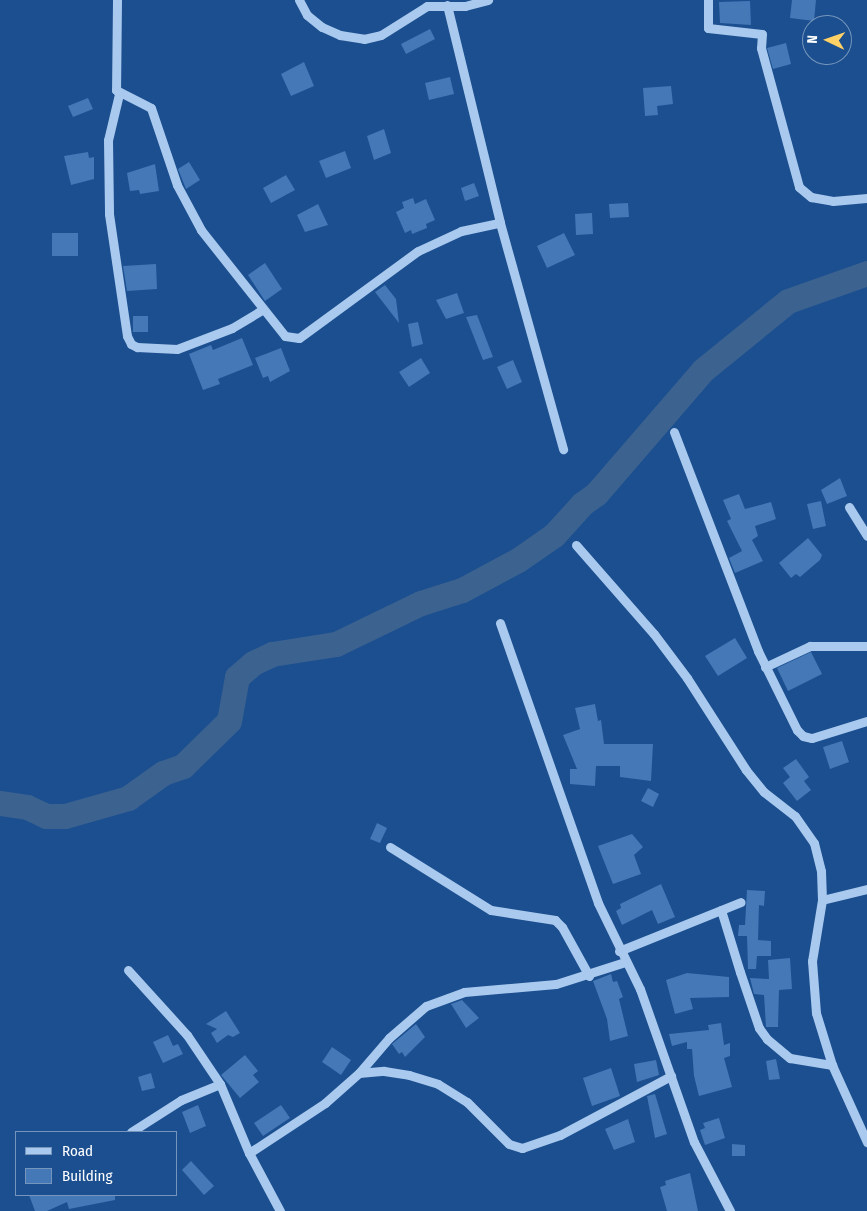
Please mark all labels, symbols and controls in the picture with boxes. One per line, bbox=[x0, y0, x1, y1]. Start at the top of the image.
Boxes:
north arrow bbox=[802, 15, 852, 65]
text: N bbox=[804, 35, 821, 44]
legend bbox=[15, 1131, 178, 1196]
text: Road bbox=[62, 1142, 93, 1160]
text: Building bbox=[62, 1167, 113, 1185]

